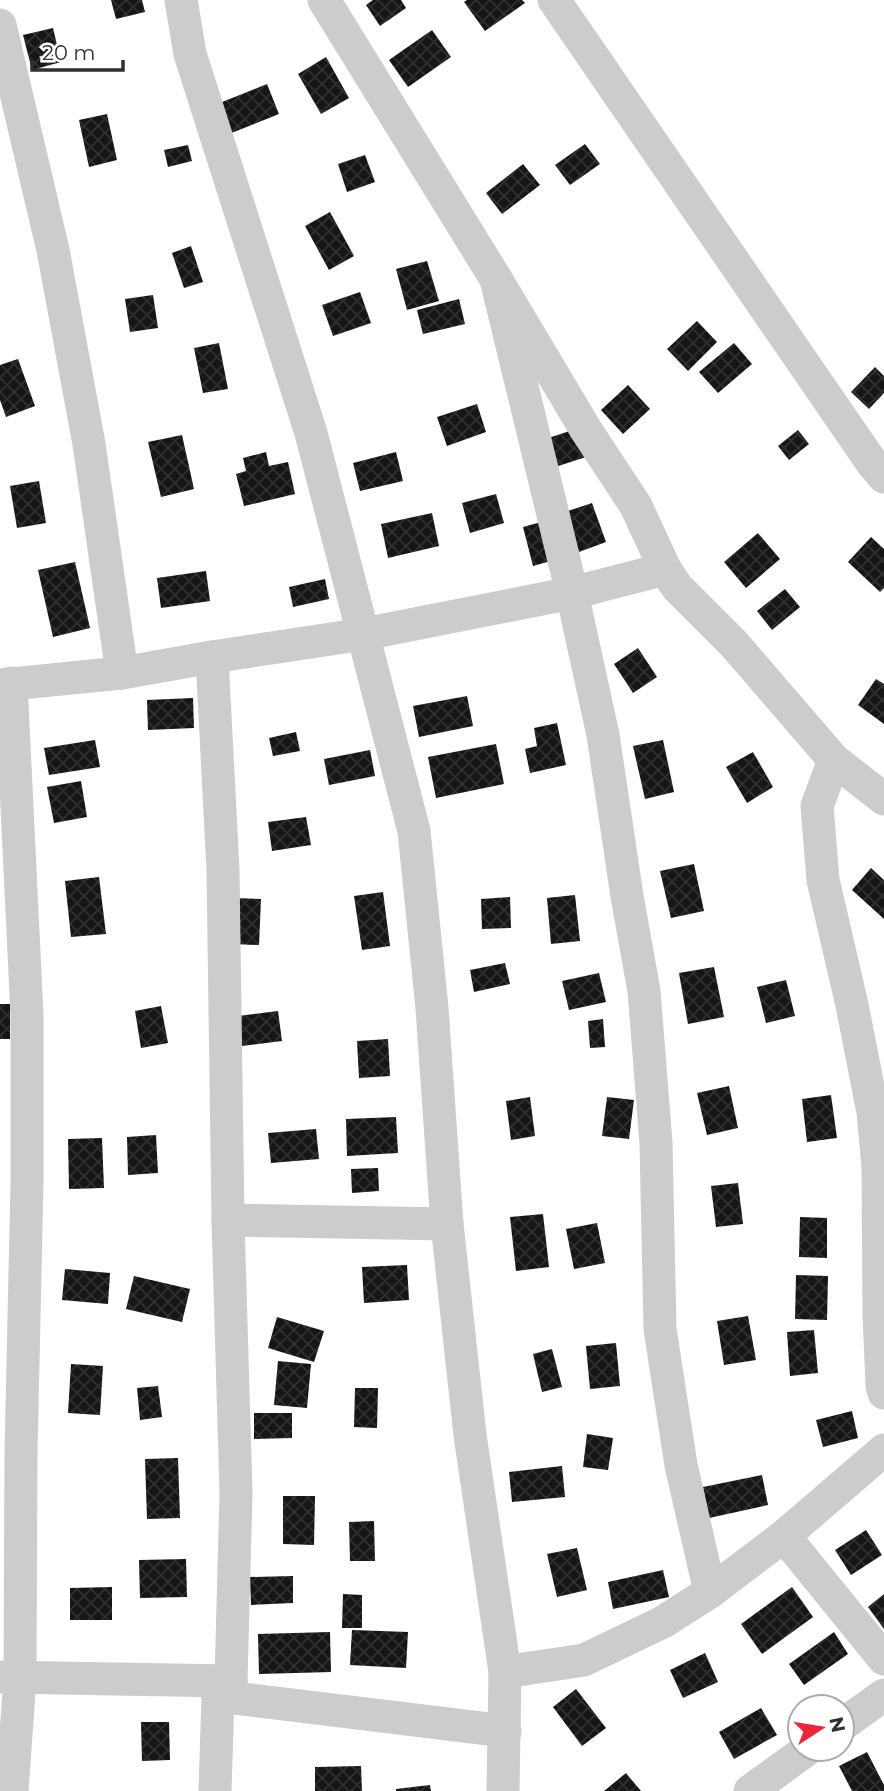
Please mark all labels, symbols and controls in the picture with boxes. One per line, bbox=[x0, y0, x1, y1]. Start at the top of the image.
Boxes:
scale bar bbox=[32, 28, 122, 72]
text: 20 m bbox=[42, 40, 96, 65]
north arrow bbox=[786, 1693, 856, 1763]
text: N bbox=[824, 1715, 850, 1734]

